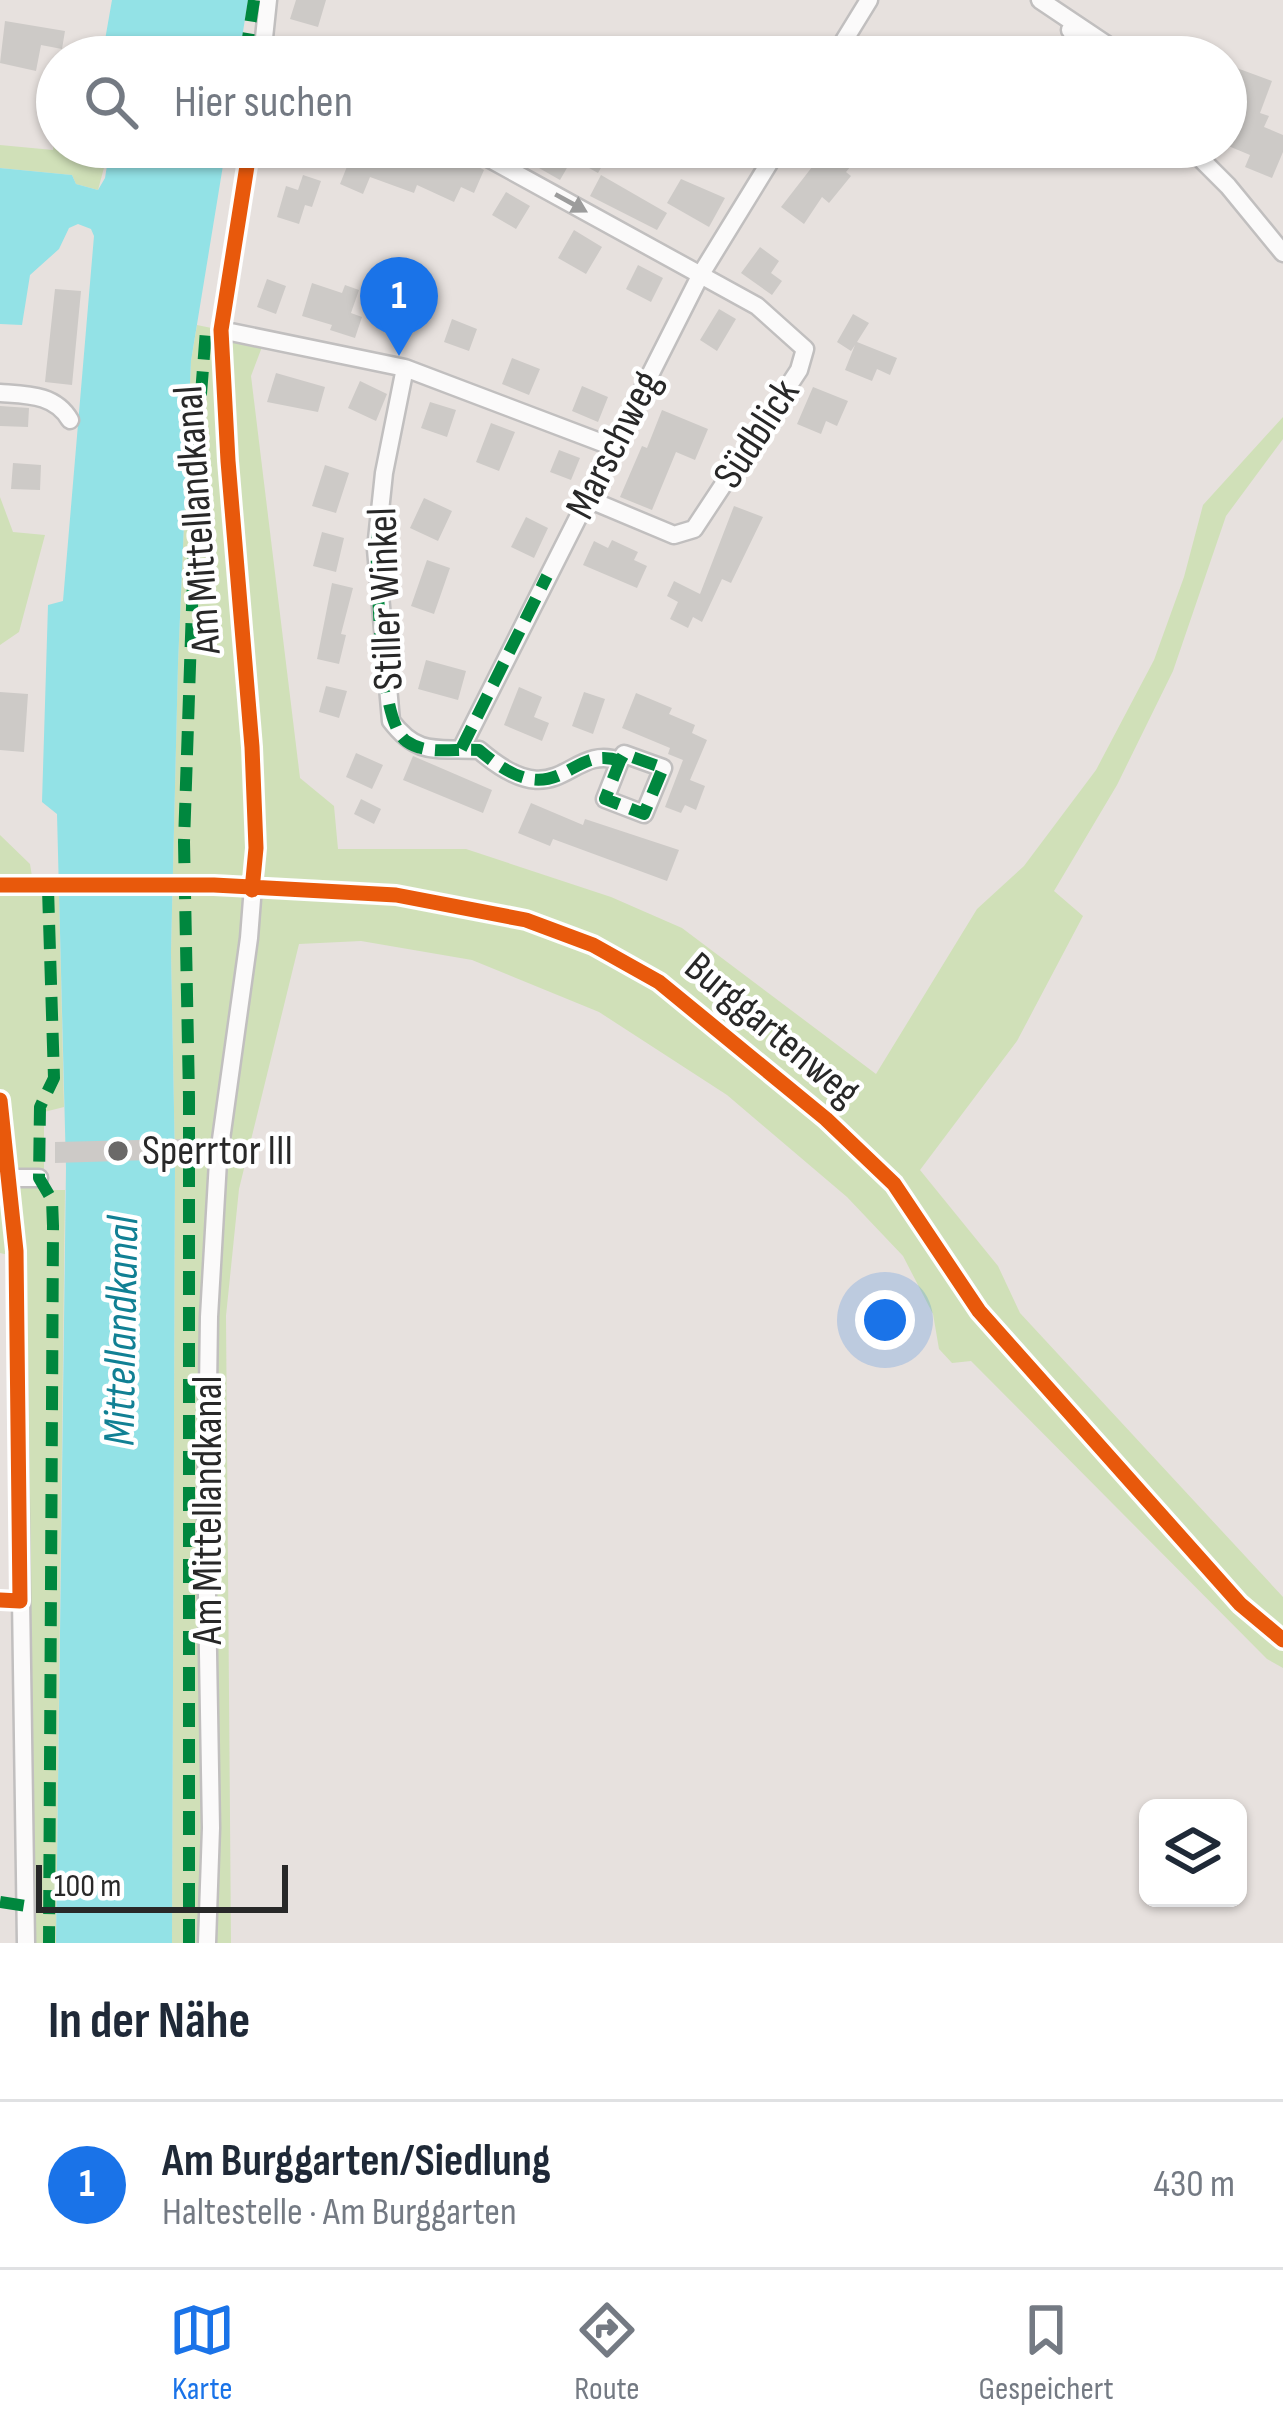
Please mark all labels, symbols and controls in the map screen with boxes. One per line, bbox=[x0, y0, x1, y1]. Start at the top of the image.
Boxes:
search box bbox=[36, 36, 1247, 168]
icon: search bbox=[78, 69, 144, 135]
text: Hier suchen bbox=[174, 75, 353, 130]
one-way arrow bbox=[553, 192, 588, 213]
pin: 1 bbox=[360, 257, 438, 356]
street label: Marschweg bbox=[555, 362, 673, 528]
street label: Südblick bbox=[703, 370, 811, 498]
street label: Am Mittellandkanal bbox=[163, 384, 233, 657]
street label: Stiller Winkel bbox=[357, 507, 415, 691]
street label: Burggartenweg bbox=[674, 942, 870, 1118]
place label: Sperrtor III bbox=[142, 1126, 293, 1177]
marker: Sperrtor III bbox=[105, 1138, 131, 1164]
water label: Mittellandkanal bbox=[92, 1214, 152, 1446]
your location bbox=[855, 1290, 915, 1350]
street label: Am Mittellandkanal bbox=[183, 1376, 234, 1645]
map controls bbox=[1139, 1799, 1247, 1907]
button: layers bbox=[1139, 1799, 1247, 1907]
scale bar bbox=[36, 1859, 288, 1912]
text: 100 m bbox=[54, 1866, 121, 1906]
text: In der Nähe bbox=[48, 1991, 250, 2052]
text: Am Burggarten/Siedlung bbox=[162, 2134, 551, 2189]
text: 1 bbox=[79, 2161, 95, 2208]
text: 430 m bbox=[1154, 2161, 1235, 2208]
text: Haltestelle · Am Burggarten bbox=[162, 2189, 517, 2236]
tab: Karte bbox=[169, 2297, 235, 2409]
tab: Route bbox=[574, 2297, 640, 2409]
tab: Gespeichert bbox=[978, 2297, 1114, 2409]

